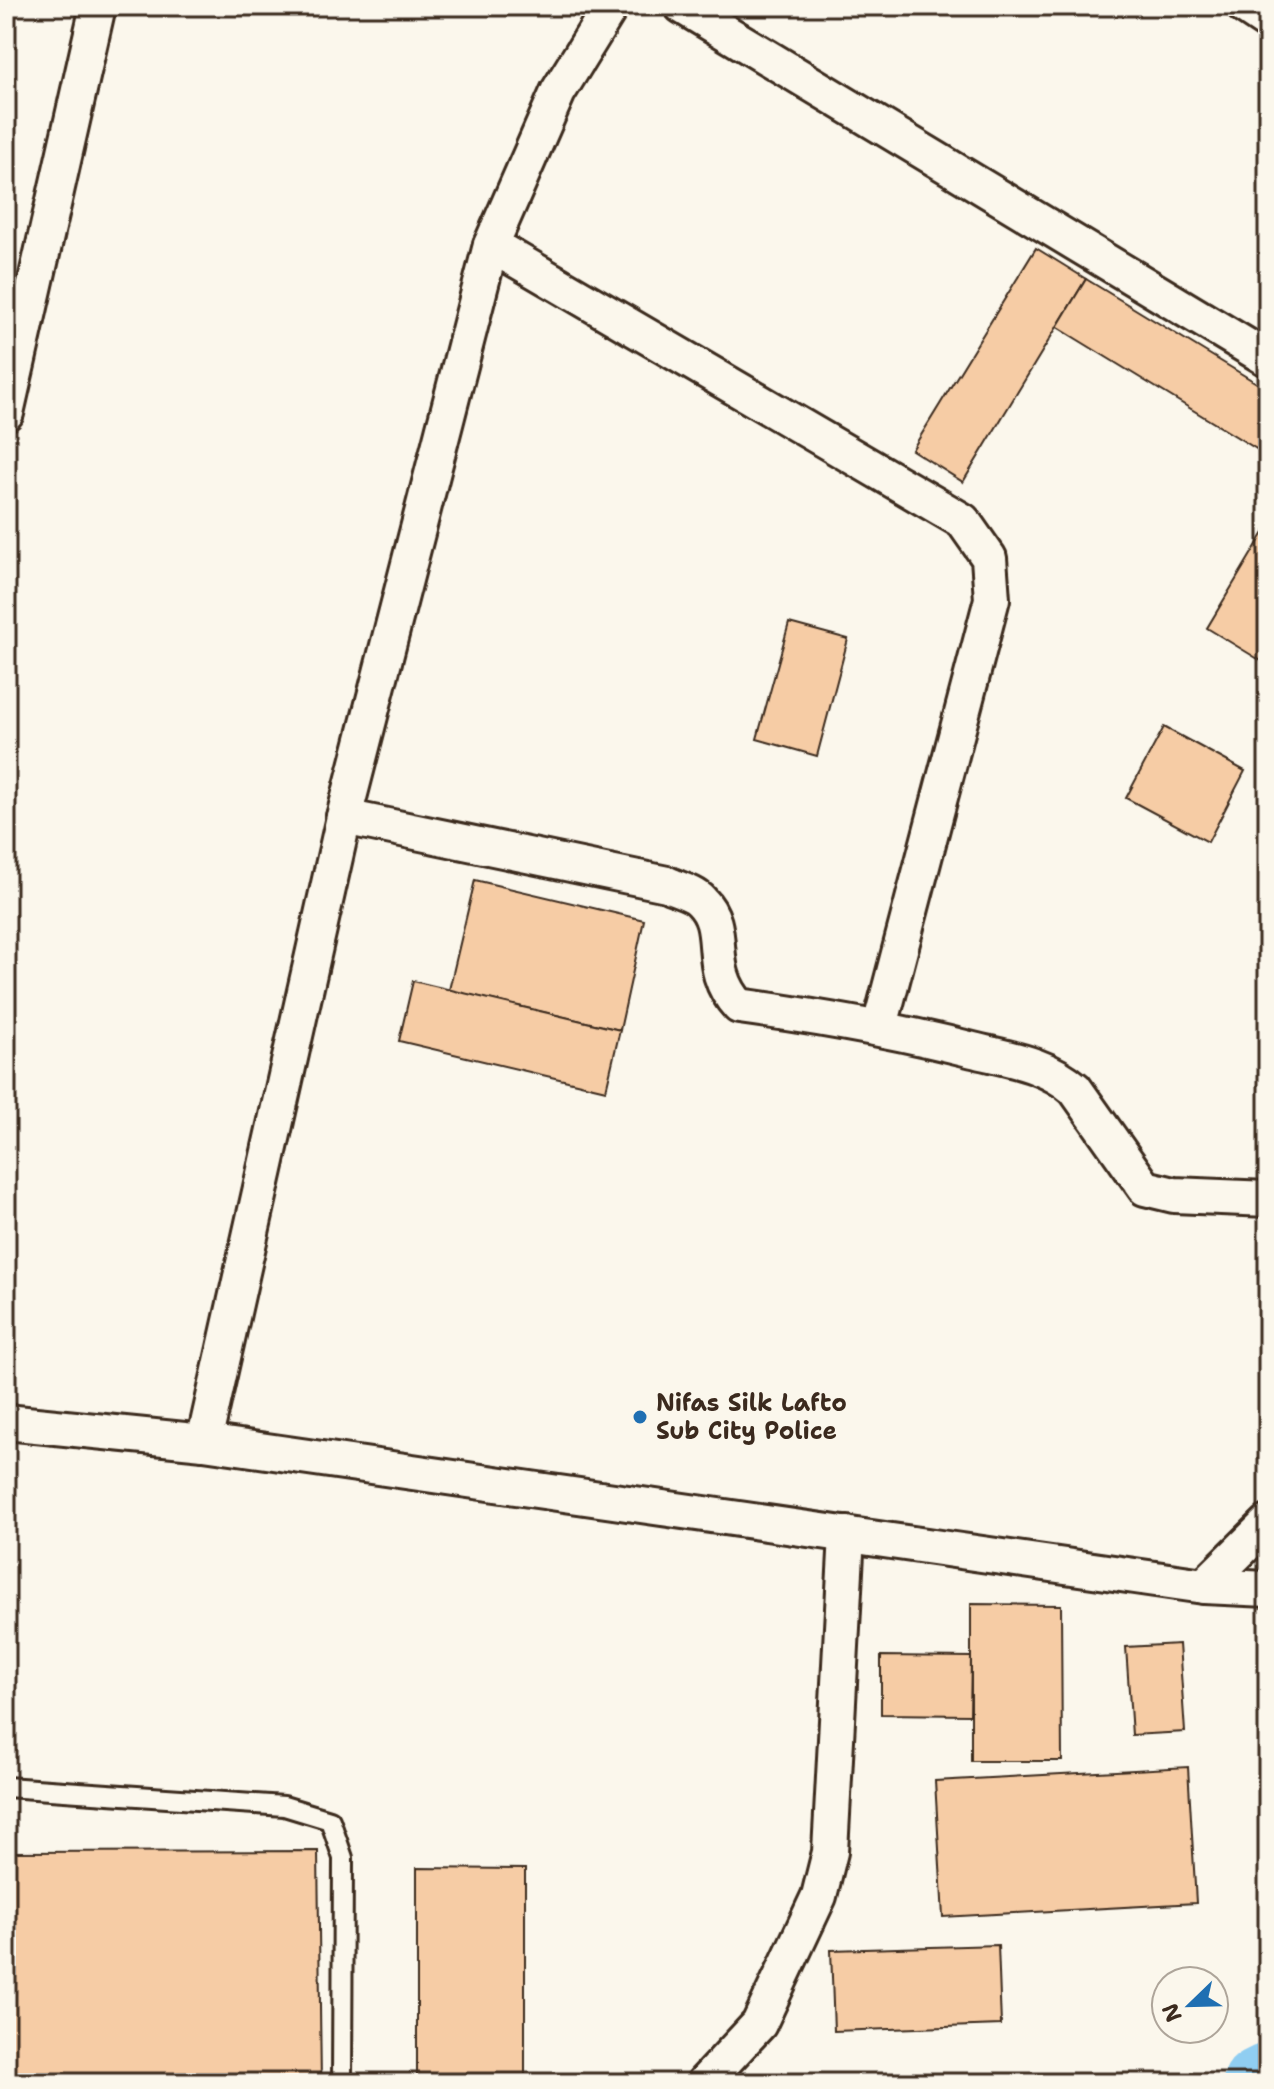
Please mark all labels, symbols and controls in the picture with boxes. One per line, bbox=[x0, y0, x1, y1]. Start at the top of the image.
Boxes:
place label: Nifas Silk Lafto Sub City Police bbox=[656, 1387, 847, 1447]
marker: Nifas Silk Lafto Sub City Police bbox=[631, 1408, 649, 1426]
north arrow bbox=[1150, 1965, 1230, 2045]
text: N bbox=[1155, 1999, 1189, 2026]

